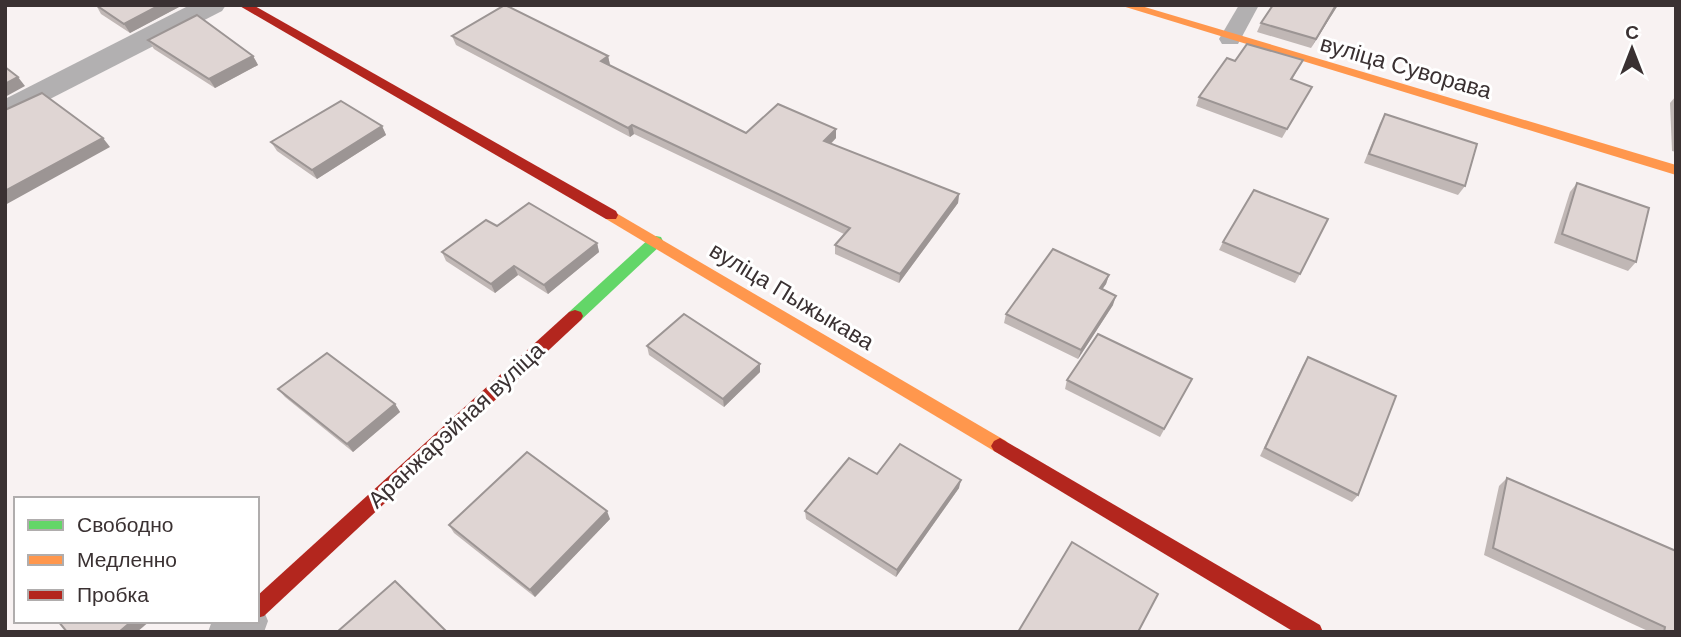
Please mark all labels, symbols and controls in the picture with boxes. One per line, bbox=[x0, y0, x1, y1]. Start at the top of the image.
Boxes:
north arrow bbox=[1597, 14, 1667, 84]
text: С bbox=[1625, 22, 1639, 43]
street label: вуліца Суворава bbox=[1317, 30, 1495, 104]
street label: вуліца Пыжыкава bbox=[705, 237, 879, 355]
street label: Аранжарэйная вуліца bbox=[363, 337, 549, 513]
legend bbox=[14, 497, 259, 623]
text: Свободно bbox=[77, 513, 174, 536]
text: Медленно bbox=[77, 548, 177, 571]
text: Пробка bbox=[77, 583, 149, 606]

